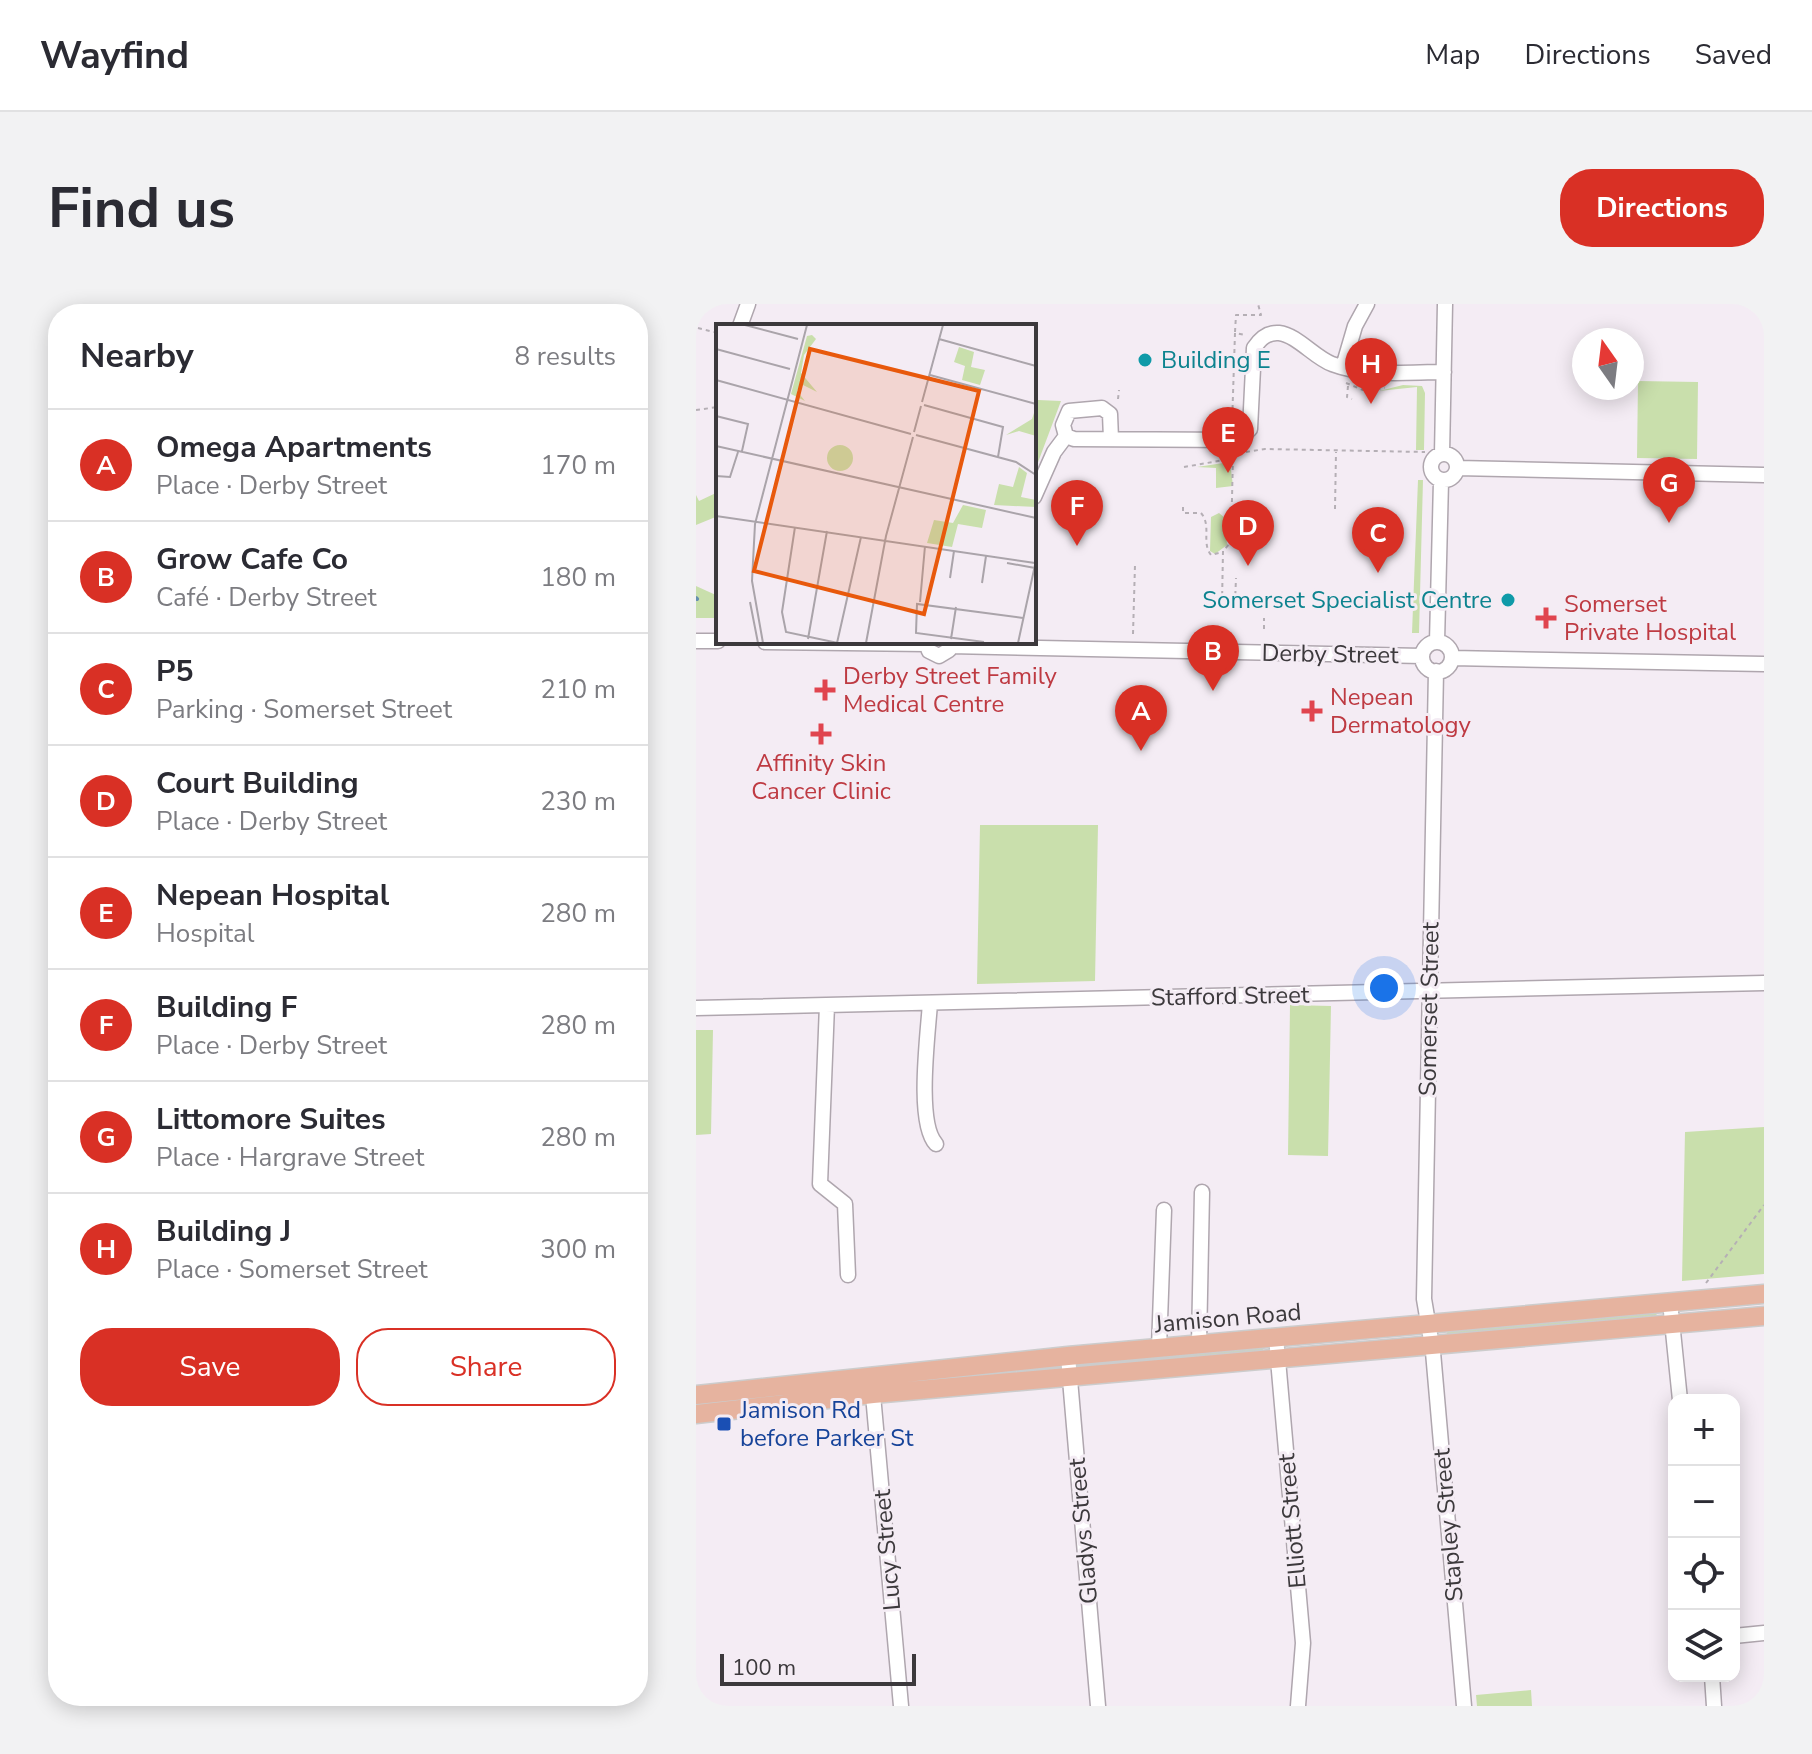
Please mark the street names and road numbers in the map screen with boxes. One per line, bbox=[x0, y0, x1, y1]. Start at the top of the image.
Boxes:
street label: Derby Street bbox=[1261, 637, 1399, 671]
street label: Somerset Street bbox=[1411, 921, 1447, 1096]
street label: Stafford Street bbox=[1150, 979, 1310, 1013]
street label: Jamison Road bbox=[1152, 1296, 1303, 1340]
street label: Stapley Street bbox=[1425, 1447, 1471, 1603]
street label: Elliott Street bbox=[1270, 1452, 1314, 1590]
street label: Gladys Street bbox=[1061, 1456, 1105, 1605]
street label: Lucy Street bbox=[866, 1488, 908, 1612]

